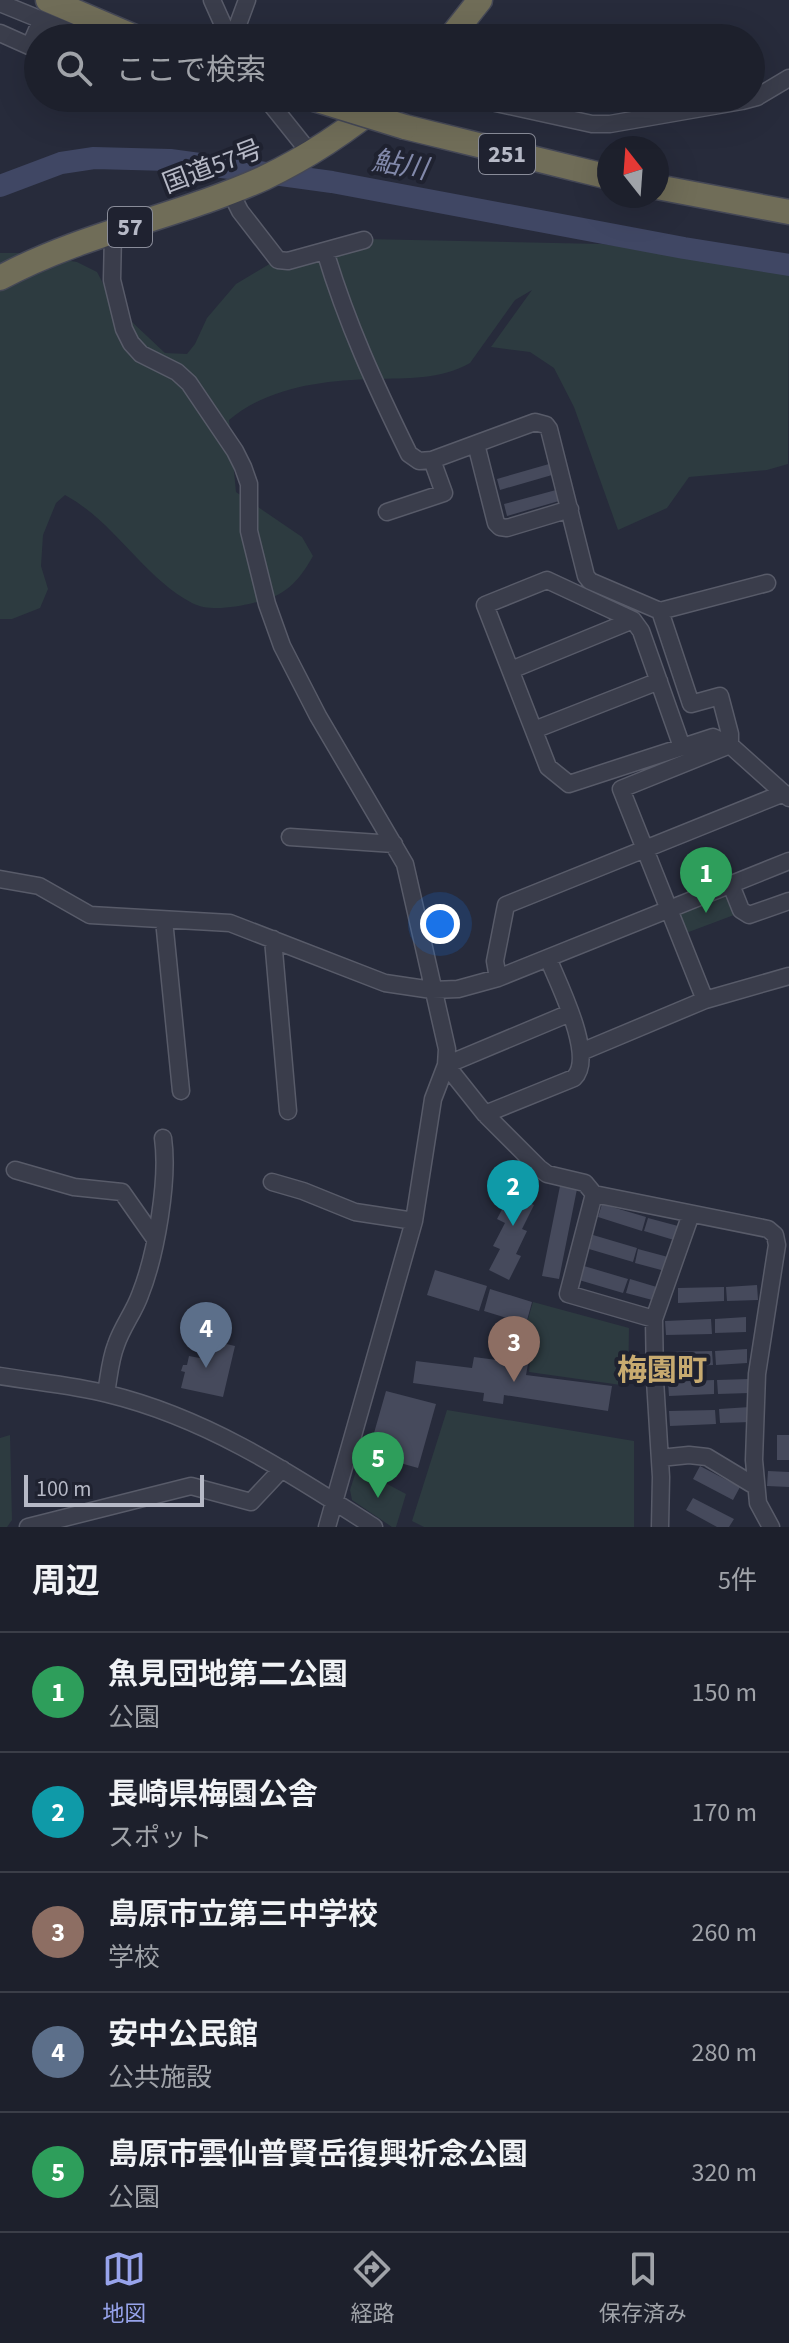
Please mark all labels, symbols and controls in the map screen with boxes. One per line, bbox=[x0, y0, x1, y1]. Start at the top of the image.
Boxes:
search box bbox=[24, 24, 765, 112]
icon: search bbox=[52, 46, 96, 90]
text: ここで検索 bbox=[116, 49, 266, 92]
street label: 国道57号 bbox=[157, 131, 267, 202]
road number: 251 bbox=[479, 134, 535, 174]
north arrow bbox=[597, 136, 669, 208]
water label: 鮎川 bbox=[369, 140, 434, 190]
road number: 57 bbox=[108, 207, 152, 247]
pin: 1 bbox=[680, 847, 732, 913]
your location bbox=[420, 904, 460, 944]
pin: 2 bbox=[487, 1160, 539, 1226]
pin: 4 bbox=[180, 1302, 232, 1368]
pin: 3 bbox=[488, 1316, 540, 1382]
district label: 梅園町 bbox=[617, 1349, 707, 1392]
pin: 5 bbox=[352, 1432, 404, 1498]
scale bar bbox=[24, 1471, 204, 1507]
text: 100 m bbox=[36, 1473, 91, 1505]
text: 周辺 bbox=[32, 1557, 100, 1606]
text: 5件 bbox=[718, 1562, 757, 1599]
text: 魚見団地第二公園 bbox=[108, 1653, 348, 1696]
text: 1 bbox=[51, 1674, 65, 1711]
text: 150 m bbox=[691, 1674, 757, 1711]
text: 公園 bbox=[108, 1699, 160, 1736]
text: 長崎県梅園公舎 bbox=[108, 1773, 318, 1816]
text: 2 bbox=[51, 1794, 65, 1831]
text: 170 m bbox=[691, 1794, 757, 1831]
text: スポット bbox=[108, 1819, 212, 1856]
text: 島原市立第三中学校 bbox=[108, 1893, 378, 1936]
text: 3 bbox=[51, 1914, 65, 1951]
text: 260 m bbox=[691, 1914, 757, 1951]
text: 学校 bbox=[108, 1939, 160, 1976]
text: 安中公民館 bbox=[108, 2013, 258, 2056]
text: 4 bbox=[51, 2034, 65, 2071]
text: 280 m bbox=[691, 2034, 757, 2071]
text: 公共施設 bbox=[108, 2059, 212, 2096]
text: 島原市雲仙普賢岳復興祈念公園 bbox=[108, 2133, 528, 2176]
text: 5 bbox=[51, 2154, 65, 2191]
text: 320 m bbox=[691, 2154, 757, 2191]
text: 公園 bbox=[108, 2179, 160, 2216]
tab: 地図 bbox=[102, 2247, 146, 2330]
tab: 経路 bbox=[350, 2247, 395, 2330]
tab: 保存済み bbox=[599, 2247, 687, 2330]

